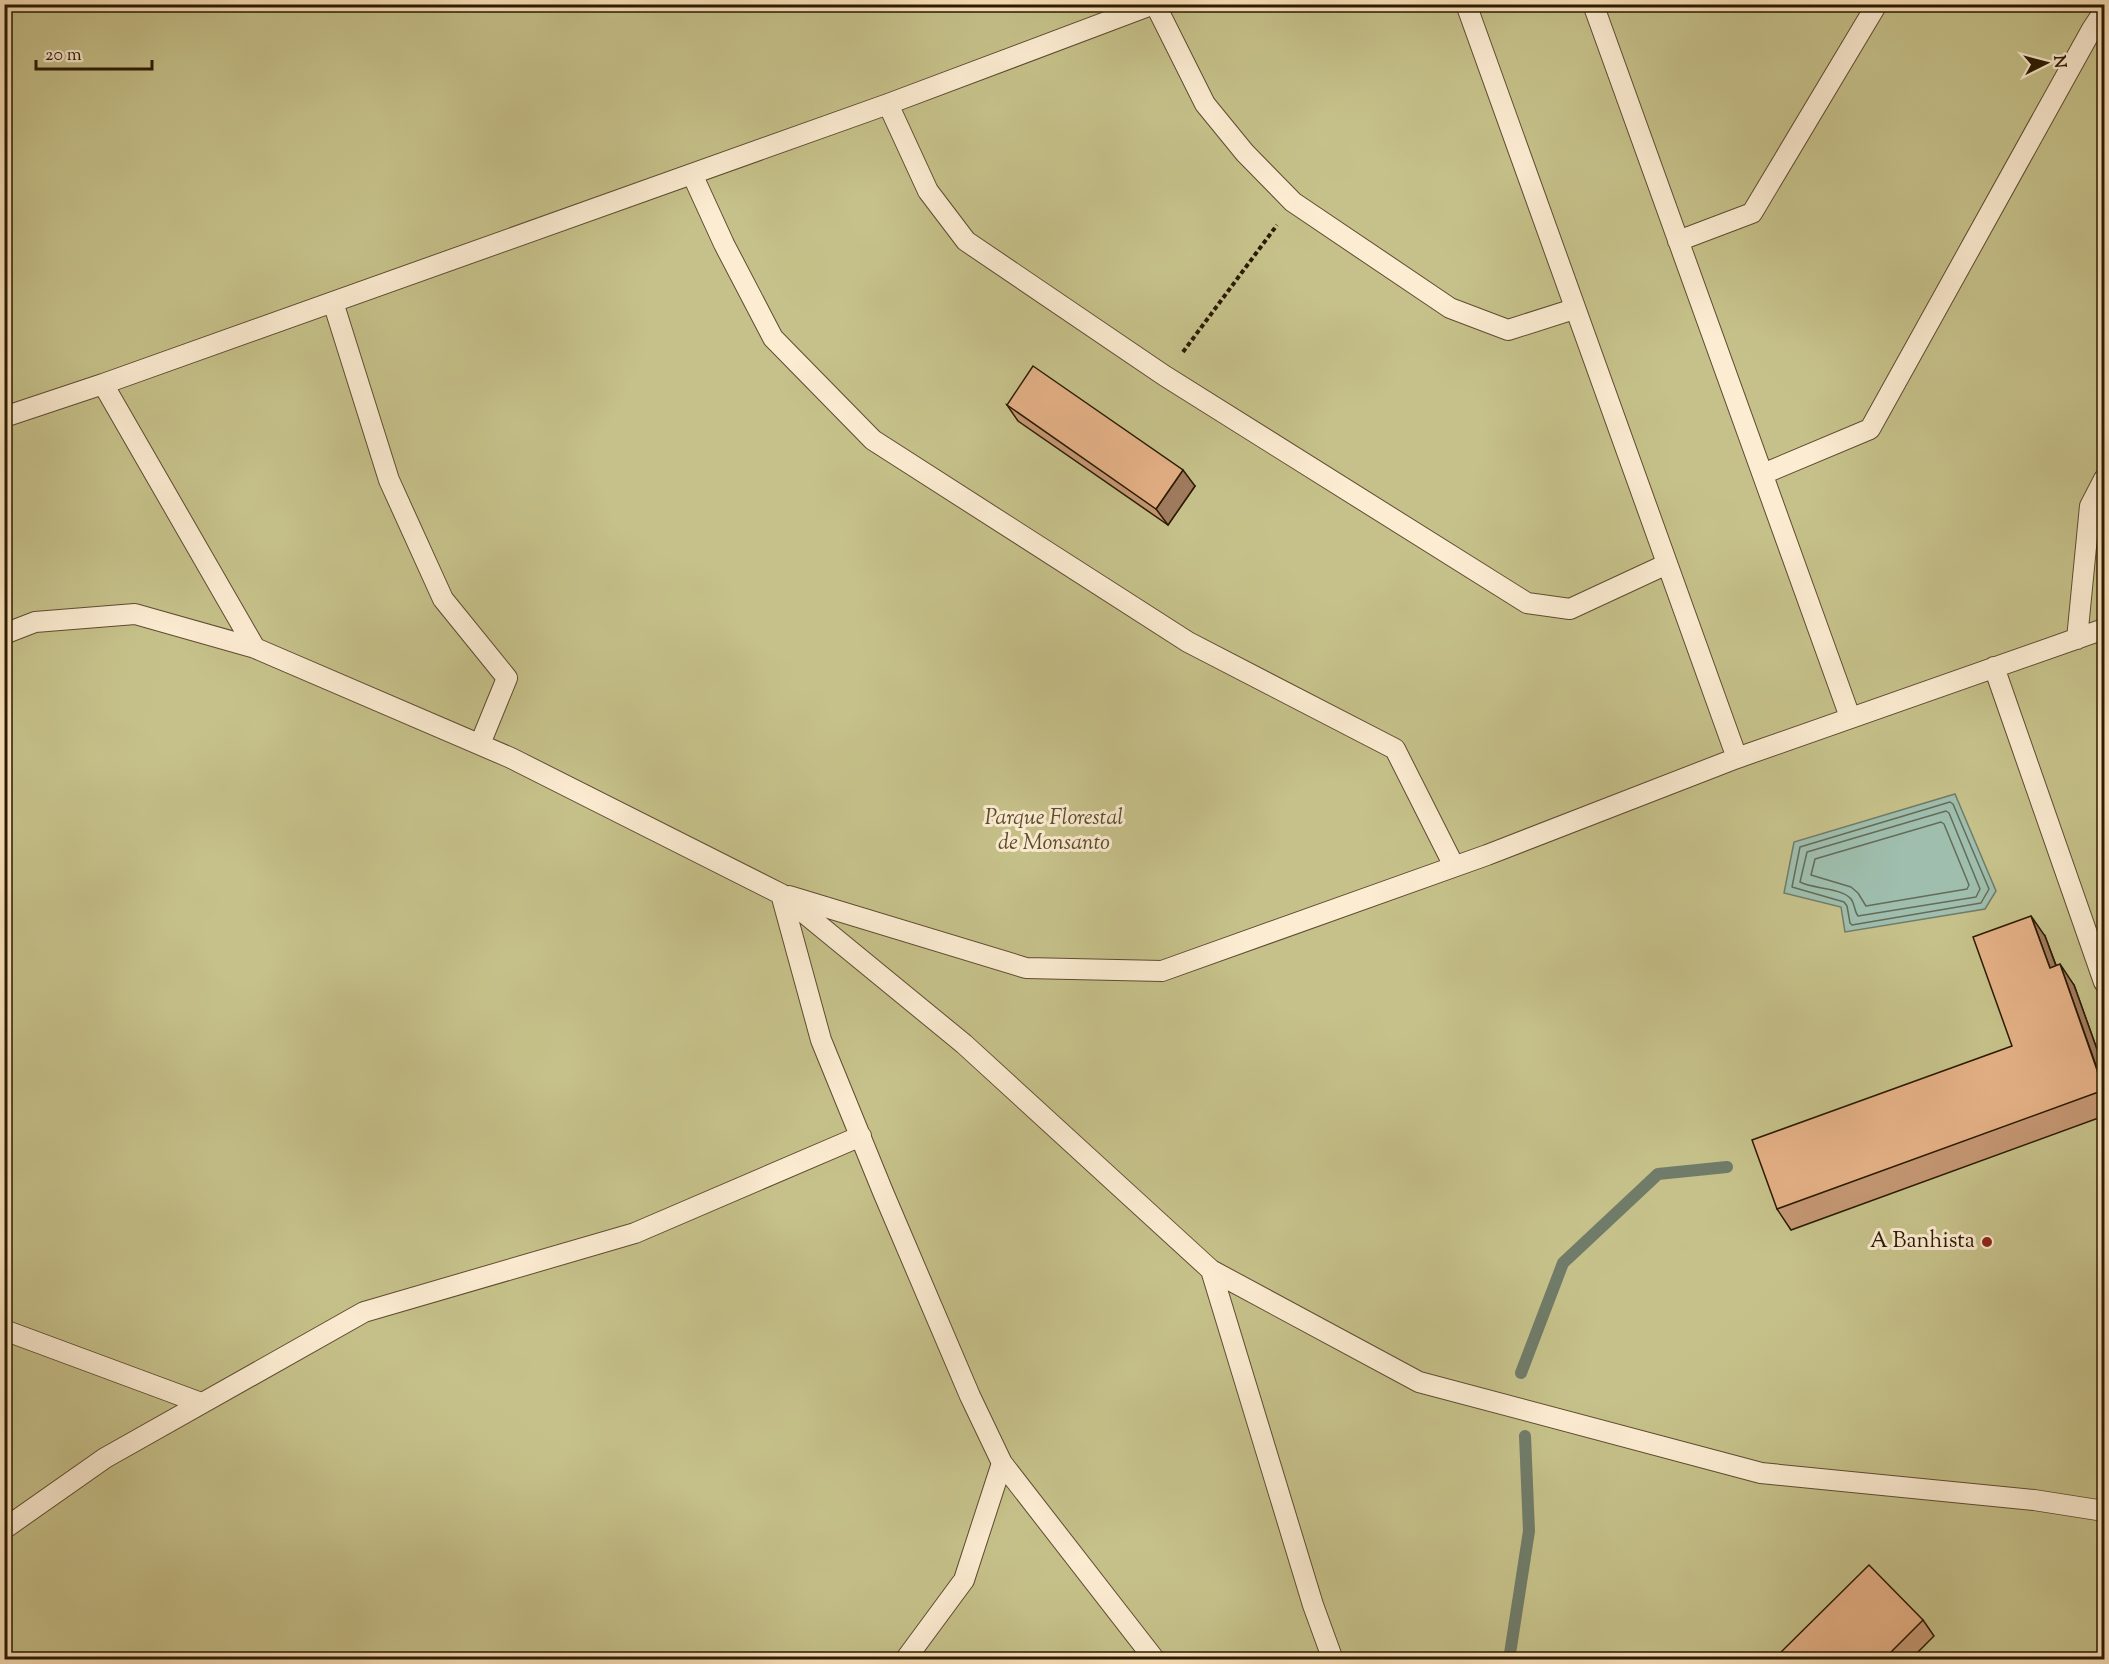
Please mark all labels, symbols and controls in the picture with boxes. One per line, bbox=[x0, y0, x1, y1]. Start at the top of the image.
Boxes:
scale bar bbox=[36, 33, 152, 71]
north arrow bbox=[2016, 33, 2076, 93]
text: 20 m bbox=[45, 43, 82, 69]
text: N bbox=[2046, 54, 2071, 69]
park label: Parque Florestal de Monsanto bbox=[985, 803, 1124, 860]
place label: A Banhista bbox=[1870, 1226, 1975, 1258]
marker: A Banhista bbox=[1980, 1235, 1994, 1249]

